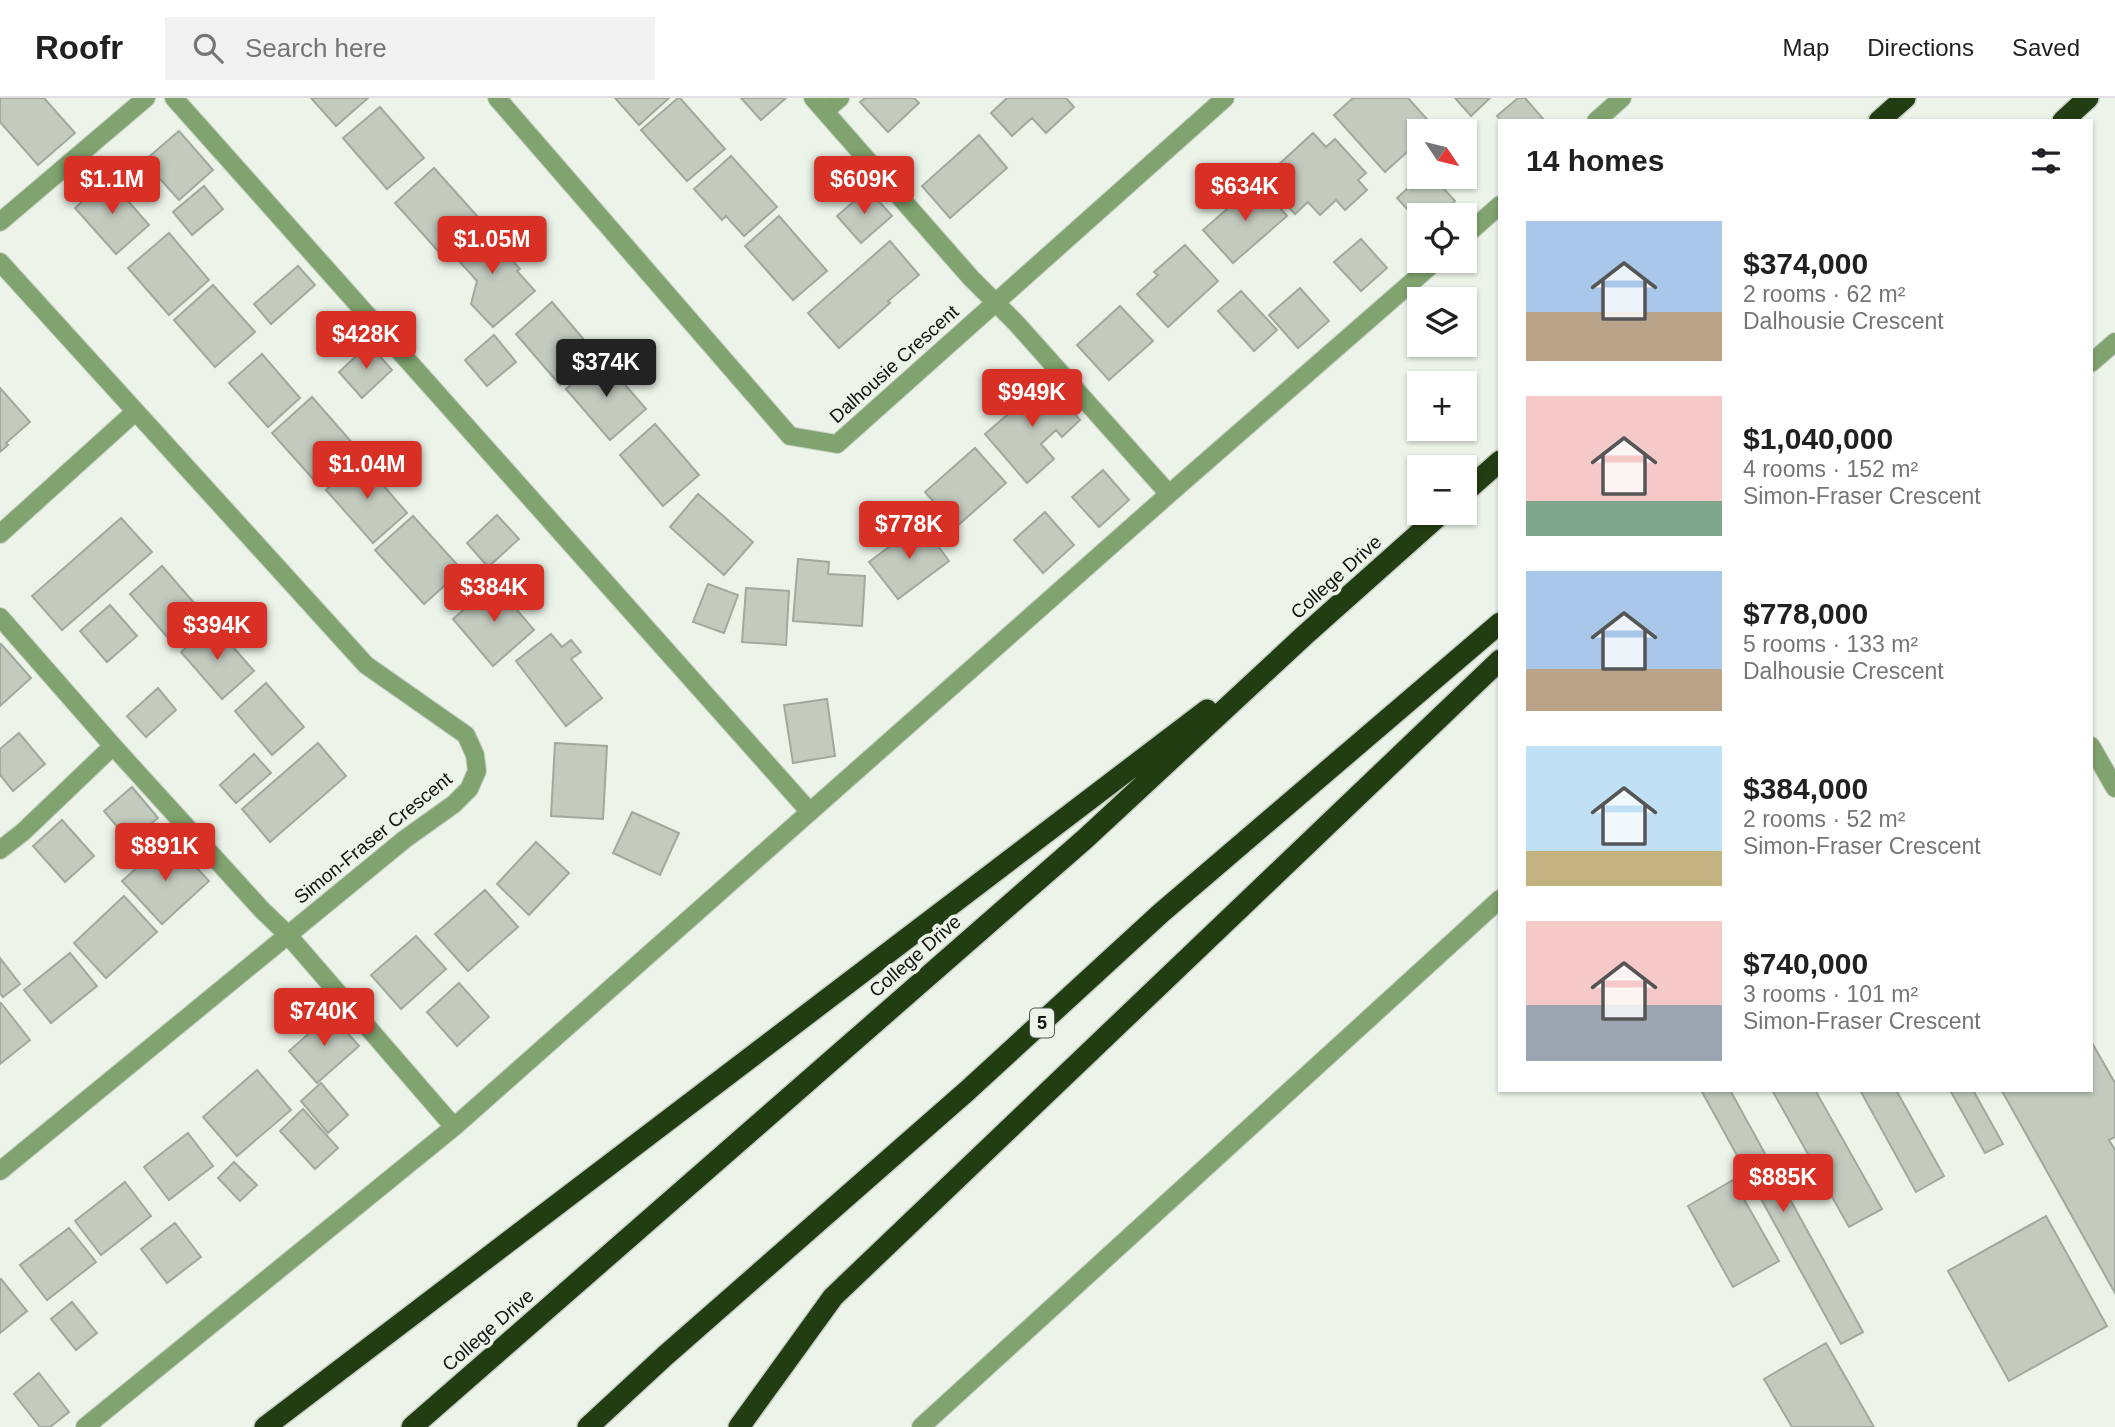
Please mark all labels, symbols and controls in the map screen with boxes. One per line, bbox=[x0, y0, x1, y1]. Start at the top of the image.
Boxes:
search box bbox=[165, 17, 655, 80]
text: Roofr bbox=[35, 29, 123, 66]
icon: search bbox=[189, 29, 227, 67]
text: Search here bbox=[245, 33, 387, 63]
text: Map bbox=[1783, 34, 1829, 61]
text: Directions bbox=[1867, 34, 1974, 61]
text: Saved bbox=[2012, 34, 2080, 61]
north arrow bbox=[1407, 119, 1477, 189]
map controls bbox=[1407, 119, 1477, 525]
icon: filters bbox=[2027, 142, 2065, 180]
text: 14 homes bbox=[1526, 144, 1664, 177]
pin: $1.1M bbox=[63, 156, 161, 216]
pin: $609K bbox=[815, 156, 913, 216]
pin: $634K bbox=[1196, 164, 1294, 223]
text: $1.1M bbox=[80, 166, 144, 192]
text: $609K bbox=[830, 166, 898, 192]
text: $634K bbox=[1211, 173, 1279, 199]
button: locate bbox=[1407, 203, 1477, 273]
pin: $1.05M bbox=[435, 216, 549, 276]
text: $1.05M bbox=[454, 226, 530, 252]
text: $374,000 bbox=[1743, 247, 1868, 280]
icon: home bbox=[1582, 249, 1666, 333]
text: 2 rooms · 62 m² bbox=[1743, 281, 1905, 307]
button: layers bbox=[1407, 287, 1477, 357]
street label: Dalhousie Crescent bbox=[825, 300, 963, 427]
text: Dalhousie Crescent bbox=[1743, 308, 1944, 334]
pin: $428K bbox=[317, 312, 415, 371]
text: $428K bbox=[332, 321, 400, 347]
pin: $374K bbox=[557, 340, 655, 399]
text: $374K bbox=[572, 349, 640, 375]
pin: $949K bbox=[983, 370, 1081, 429]
button: + bbox=[1407, 371, 1477, 441]
text: $949K bbox=[998, 379, 1066, 405]
text: $1,040,000 bbox=[1743, 422, 1893, 455]
icon: home bbox=[1582, 424, 1666, 508]
pin: $1.04M bbox=[310, 442, 424, 501]
text: $1.04M bbox=[329, 451, 405, 477]
button: − bbox=[1407, 455, 1477, 525]
text: 4 rooms · 152 m² bbox=[1743, 456, 1918, 482]
text: Simon-Fraser Crescent bbox=[1743, 483, 1981, 509]
pin: $778K bbox=[860, 502, 958, 561]
text: $778K bbox=[875, 511, 943, 537]
street label: College Drive bbox=[1287, 531, 1385, 623]
pin: $384K bbox=[445, 564, 543, 624]
text: $384K bbox=[460, 574, 528, 600]
text: $778,000 bbox=[1743, 597, 1868, 630]
icon: home bbox=[1582, 599, 1666, 683]
pin: $394K bbox=[168, 602, 266, 662]
text: $394K bbox=[183, 612, 251, 638]
text: 5 rooms · 133 m² bbox=[1743, 631, 1918, 657]
text: Dalhousie Crescent bbox=[1743, 658, 1944, 684]
street label: Simon-Fraser Crescent bbox=[290, 768, 456, 908]
text: $384,000 bbox=[1743, 772, 1868, 805]
icon: home bbox=[1582, 774, 1666, 858]
text: 2 rooms · 52 m² bbox=[1743, 806, 1905, 832]
pin: $891K bbox=[116, 824, 214, 883]
text: $891K bbox=[131, 833, 199, 859]
text: Simon-Fraser Crescent bbox=[1743, 833, 1981, 859]
street label: College Drive bbox=[865, 911, 965, 1001]
text: $740,000 bbox=[1743, 947, 1868, 980]
icon: home bbox=[1582, 949, 1666, 1033]
text: 3 rooms · 101 m² bbox=[1743, 981, 1918, 1007]
pin: $740K bbox=[275, 988, 373, 1048]
text: $740K bbox=[290, 998, 358, 1024]
road number: 5 bbox=[1030, 1008, 1054, 1038]
text: Simon-Fraser Crescent bbox=[1743, 1008, 1981, 1034]
pin: $885K bbox=[1734, 1154, 1832, 1214]
text: $885K bbox=[1749, 1164, 1817, 1190]
street label: College Drive bbox=[438, 1285, 538, 1375]

